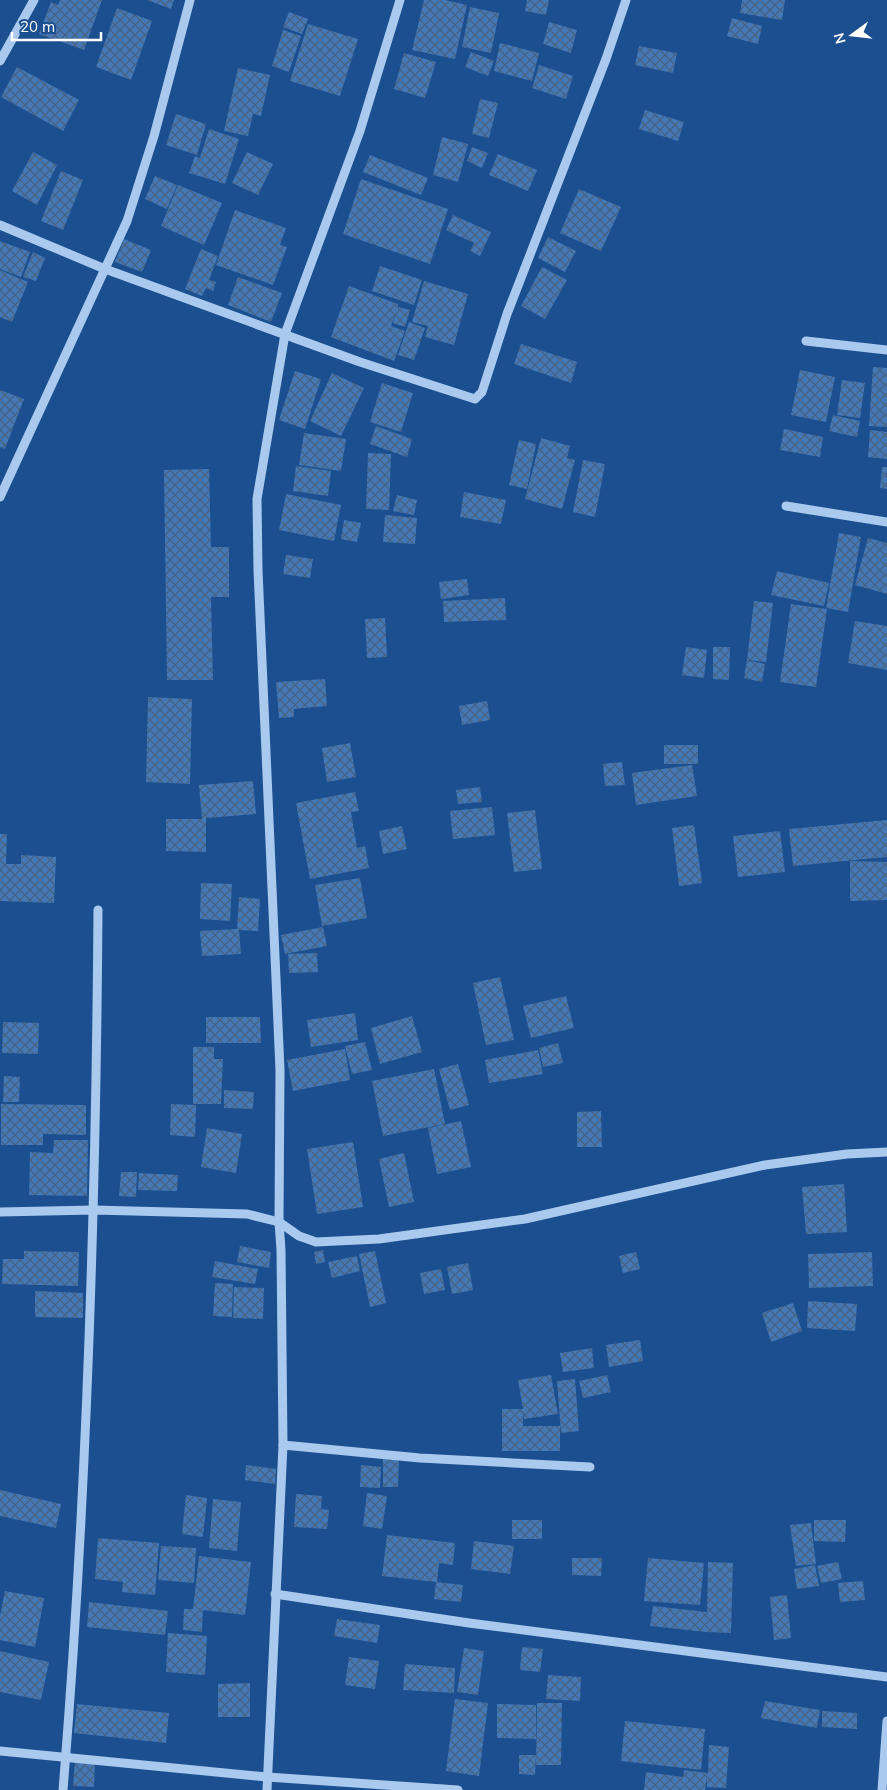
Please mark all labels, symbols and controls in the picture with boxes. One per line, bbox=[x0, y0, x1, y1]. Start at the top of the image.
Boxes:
scale bar bbox=[12, 10, 101, 42]
north arrow bbox=[827, 10, 877, 60]
text: 20 m bbox=[20, 17, 55, 36]
text: N bbox=[829, 31, 850, 46]

